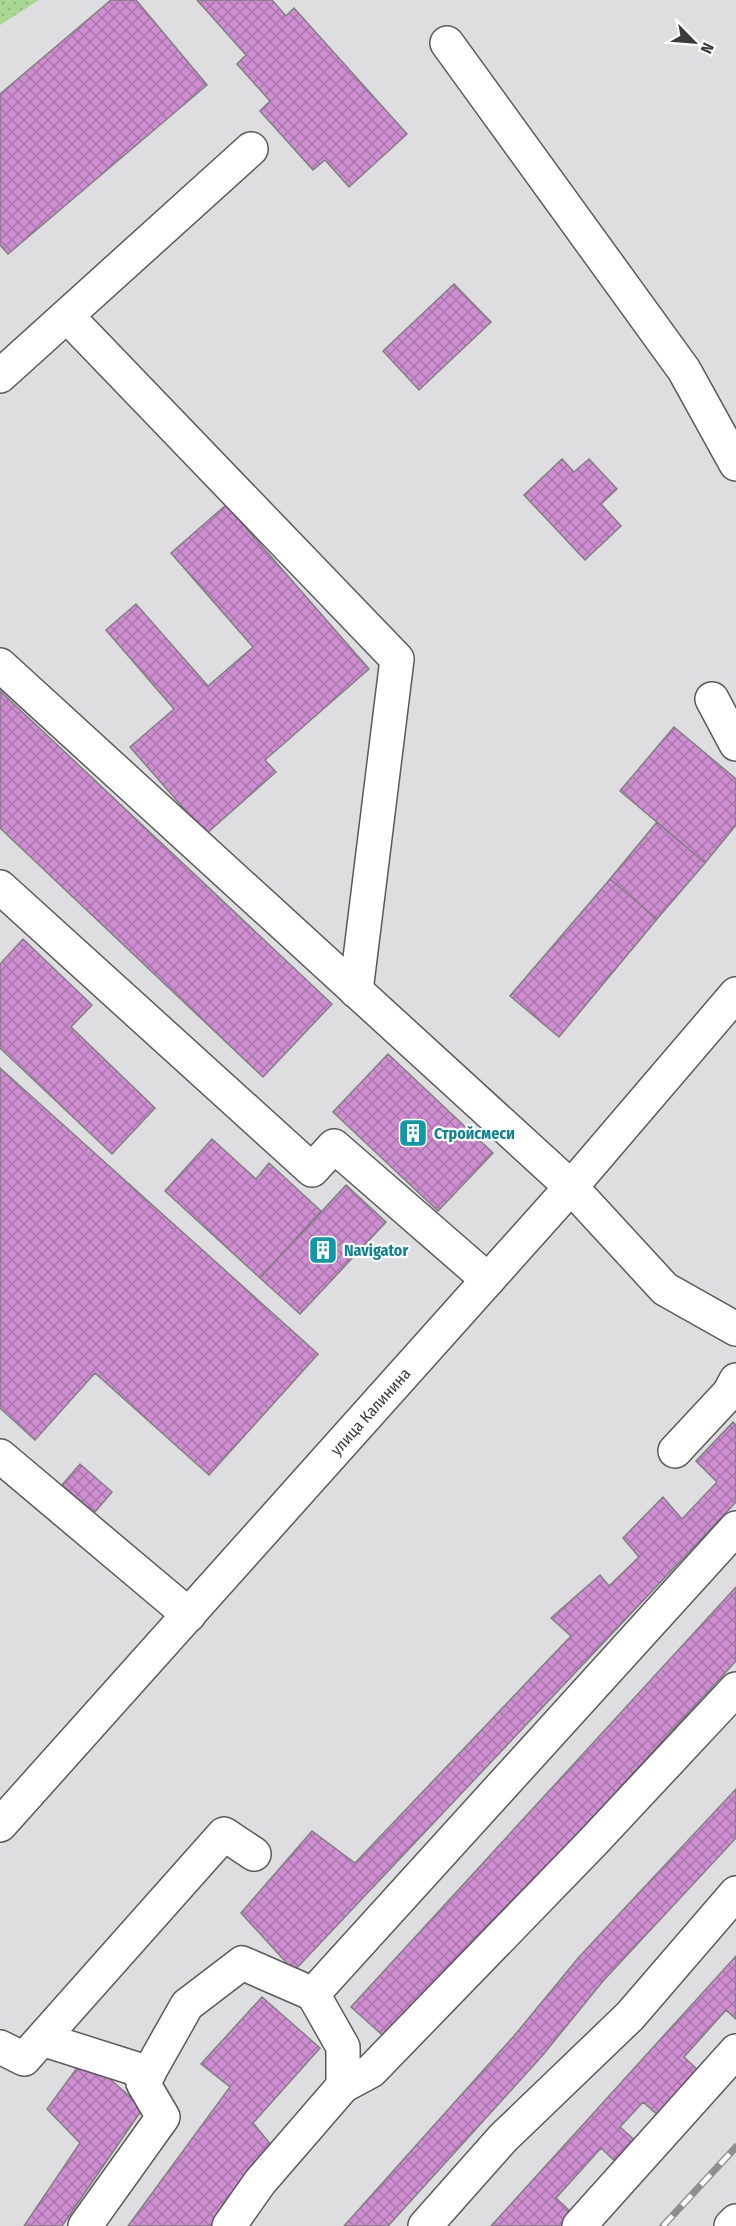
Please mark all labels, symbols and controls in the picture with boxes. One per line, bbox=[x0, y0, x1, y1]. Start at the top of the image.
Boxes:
north arrow bbox=[664, 12, 724, 72]
text: N bbox=[697, 40, 718, 56]
building icon: Стройсмеси bbox=[397, 1117, 429, 1149]
place label: Стройсмеси bbox=[434, 1124, 515, 1143]
building icon: Navigator bbox=[307, 1234, 339, 1266]
place label: Navigator bbox=[344, 1241, 408, 1260]
street label: улица Калинина bbox=[327, 1364, 415, 1459]

